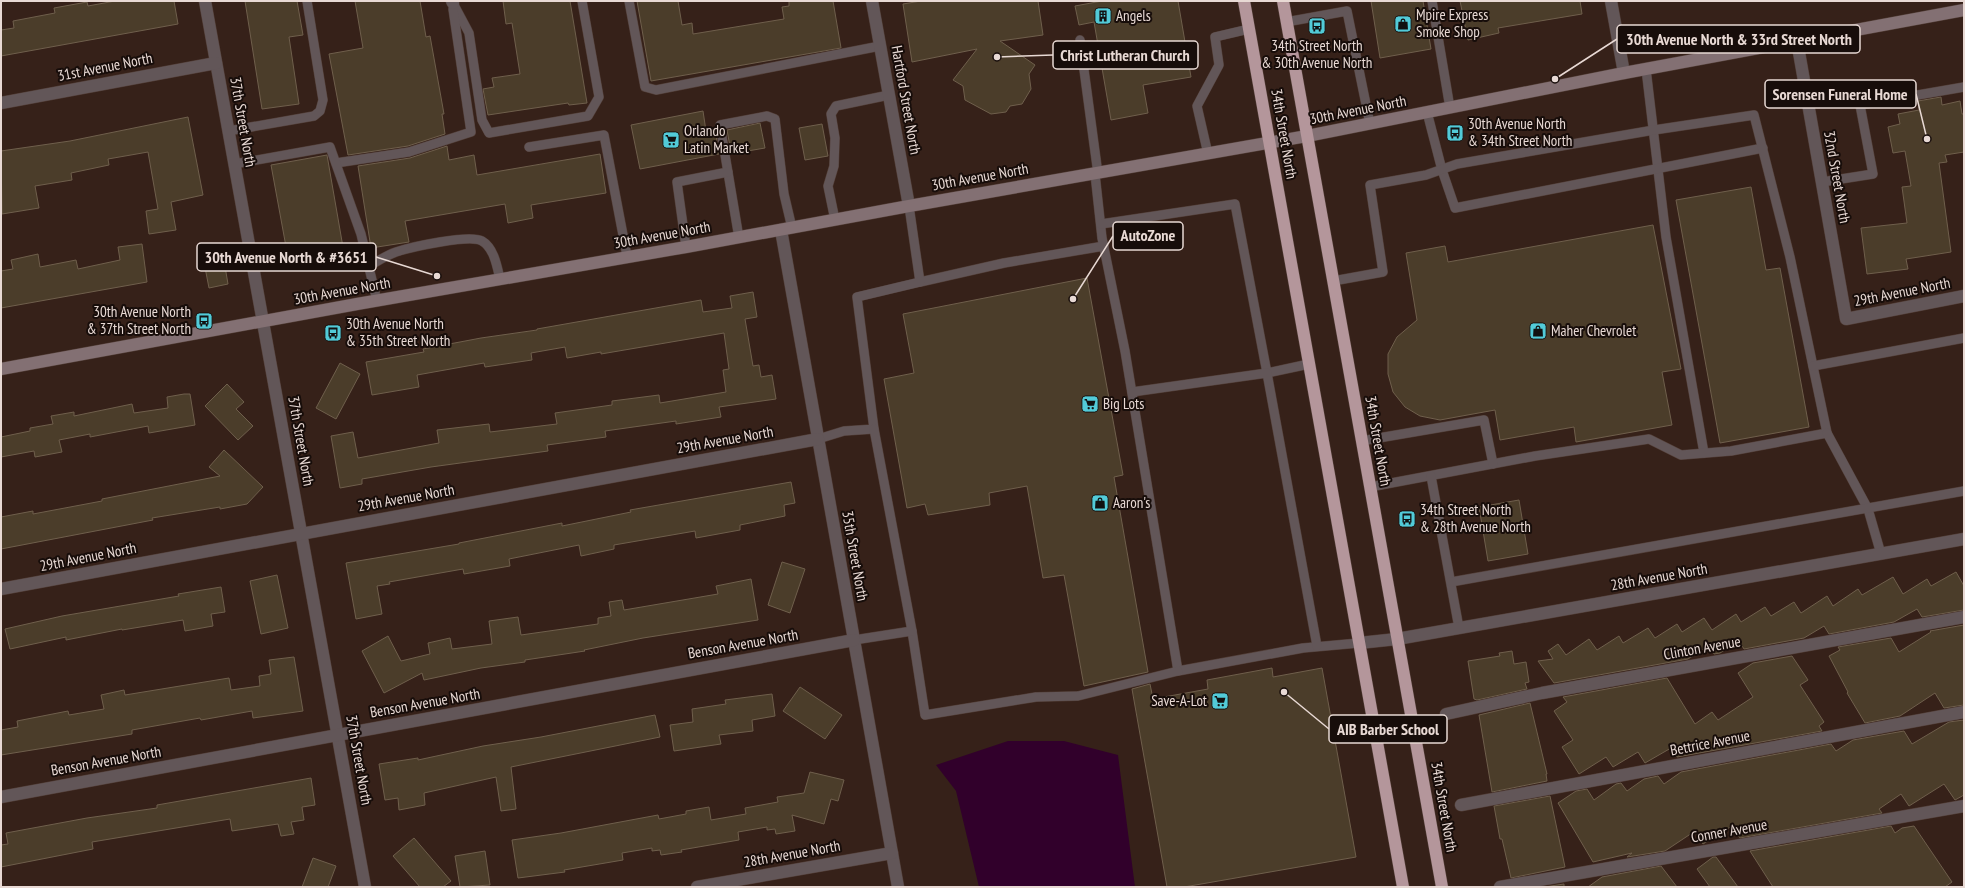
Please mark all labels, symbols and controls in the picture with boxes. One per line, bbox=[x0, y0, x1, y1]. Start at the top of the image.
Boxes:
place label: Mpire Express Smoke Shop bbox=[1416, 5, 1488, 41]
building icon: Angels bbox=[1093, 6, 1113, 26]
place label: Angels bbox=[1116, 6, 1151, 25]
shop icon: Mpire Express Smoke Shop bbox=[1393, 14, 1413, 34]
bus stop icon: 34th Street North & 30th Avenue North bbox=[1307, 16, 1327, 36]
callout: 30th Avenue North & 33rd Street North bbox=[1617, 25, 1860, 53]
text: 30th Avenue North & 33rd Street North bbox=[1626, 29, 1852, 49]
place label: 34th Street North & 30th Avenue North bbox=[1262, 36, 1372, 72]
callout: Christ Lutheran Church bbox=[1053, 41, 1198, 69]
street label: Hartford Street North bbox=[888, 44, 925, 156]
text: Christ Lutheran Church bbox=[1060, 45, 1190, 65]
street label: 31st Avenue North bbox=[56, 48, 154, 85]
street label: 37th Street North bbox=[226, 75, 261, 169]
callout: Sorensen Funeral Home bbox=[1765, 80, 1916, 108]
text: Sorensen Funeral Home bbox=[1772, 84, 1908, 104]
street label: 34th Street North bbox=[1267, 87, 1302, 181]
street label: 30th Avenue North bbox=[1308, 91, 1408, 128]
place label: 30th Avenue North & 34th Street North bbox=[1468, 114, 1572, 150]
place label: Orlando Latin Market bbox=[684, 121, 749, 157]
bus stop icon: 30th Avenue North & 34th Street North bbox=[1445, 123, 1465, 143]
street label: 32nd Street North bbox=[1820, 129, 1855, 225]
supermarket icon: Orlando Latin Market bbox=[661, 130, 681, 150]
street label: 30th Avenue North bbox=[930, 159, 1030, 194]
street label: 30th Avenue North bbox=[612, 217, 712, 252]
callout: AutoZone bbox=[1113, 222, 1183, 250]
text: AutoZone bbox=[1120, 225, 1176, 245]
callout: 30th Avenue North & #3651 bbox=[197, 243, 376, 271]
text: 30th Avenue North & #3651 bbox=[205, 247, 367, 267]
street label: 30th Avenue North bbox=[292, 273, 392, 308]
street label: 29th Avenue North bbox=[1852, 273, 1952, 310]
place label: 30th Avenue North & 37th Street North bbox=[87, 302, 191, 338]
bus stop icon: 30th Avenue North & 37th Street North bbox=[194, 311, 214, 331]
place label: 30th Avenue North & 35th Street North bbox=[346, 314, 450, 350]
shop icon: Maher Chevrolet bbox=[1528, 321, 1548, 341]
place label: Maher Chevrolet bbox=[1551, 321, 1636, 340]
bus stop icon: 30th Avenue North & 35th Street North bbox=[323, 323, 343, 343]
street label: 37th Street North bbox=[284, 394, 319, 488]
supermarket icon: Big Lots bbox=[1080, 394, 1100, 414]
place label: Big Lots bbox=[1103, 394, 1144, 413]
street label: 34th Street North bbox=[1361, 394, 1396, 488]
street label: 29th Avenue North bbox=[675, 422, 775, 457]
street label: 29th Avenue North bbox=[356, 480, 456, 515]
shop icon: Aaron's bbox=[1090, 493, 1110, 513]
place label: Aaron's bbox=[1113, 493, 1150, 512]
place label: 34th Street North & 28th Avenue North bbox=[1420, 500, 1531, 536]
street label: 35th Street North bbox=[838, 509, 873, 603]
bus stop icon: 34th Street North & 28th Avenue North bbox=[1397, 509, 1417, 529]
street label: 29th Avenue North bbox=[38, 538, 138, 575]
street label: 28th Avenue North bbox=[1609, 559, 1709, 594]
street label: Benson Avenue North bbox=[686, 624, 800, 663]
street label: Clinton Avenue bbox=[1662, 631, 1742, 664]
street label: Benson Avenue North bbox=[368, 683, 482, 722]
place label: Save-A-Lot bbox=[1151, 691, 1207, 710]
supermarket icon: Save-A-Lot bbox=[1210, 691, 1230, 711]
street label: 37th Street North bbox=[342, 713, 377, 807]
callout: AIB Barber School bbox=[1329, 715, 1447, 743]
text: AIB Barber School bbox=[1336, 719, 1439, 739]
street label: Bettrice Avenue bbox=[1668, 725, 1751, 760]
street label: Benson Avenue North bbox=[49, 741, 163, 780]
street label: 34th Street North bbox=[1427, 760, 1462, 854]
street label: Conner Avenue bbox=[1689, 814, 1769, 847]
street label: 28th Avenue North bbox=[742, 836, 842, 871]

